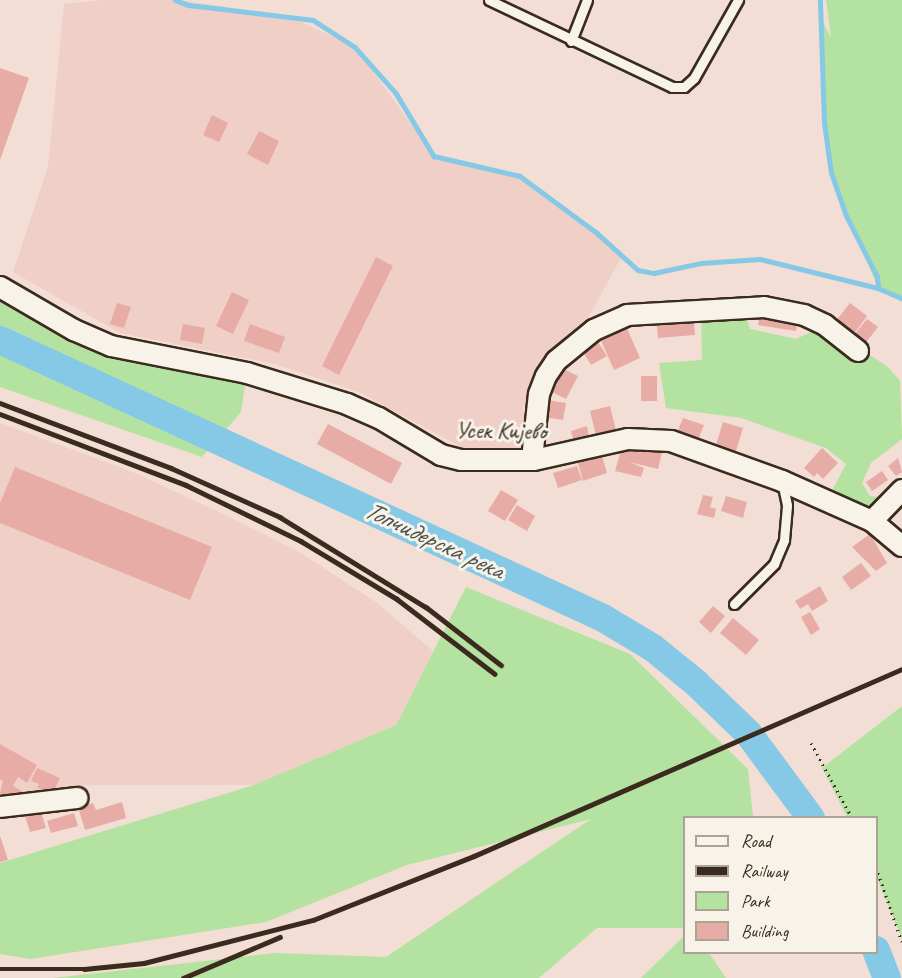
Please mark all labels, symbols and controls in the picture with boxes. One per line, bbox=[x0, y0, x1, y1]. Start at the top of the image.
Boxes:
street label: Усек Кијево bbox=[456, 416, 546, 446]
water label: Топчидерска река bbox=[359, 494, 509, 586]
legend bbox=[683, 816, 878, 954]
text: Road bbox=[741, 830, 771, 852]
text: Railway bbox=[741, 860, 788, 882]
text: Park bbox=[741, 890, 770, 912]
text: Building bbox=[741, 920, 788, 942]

